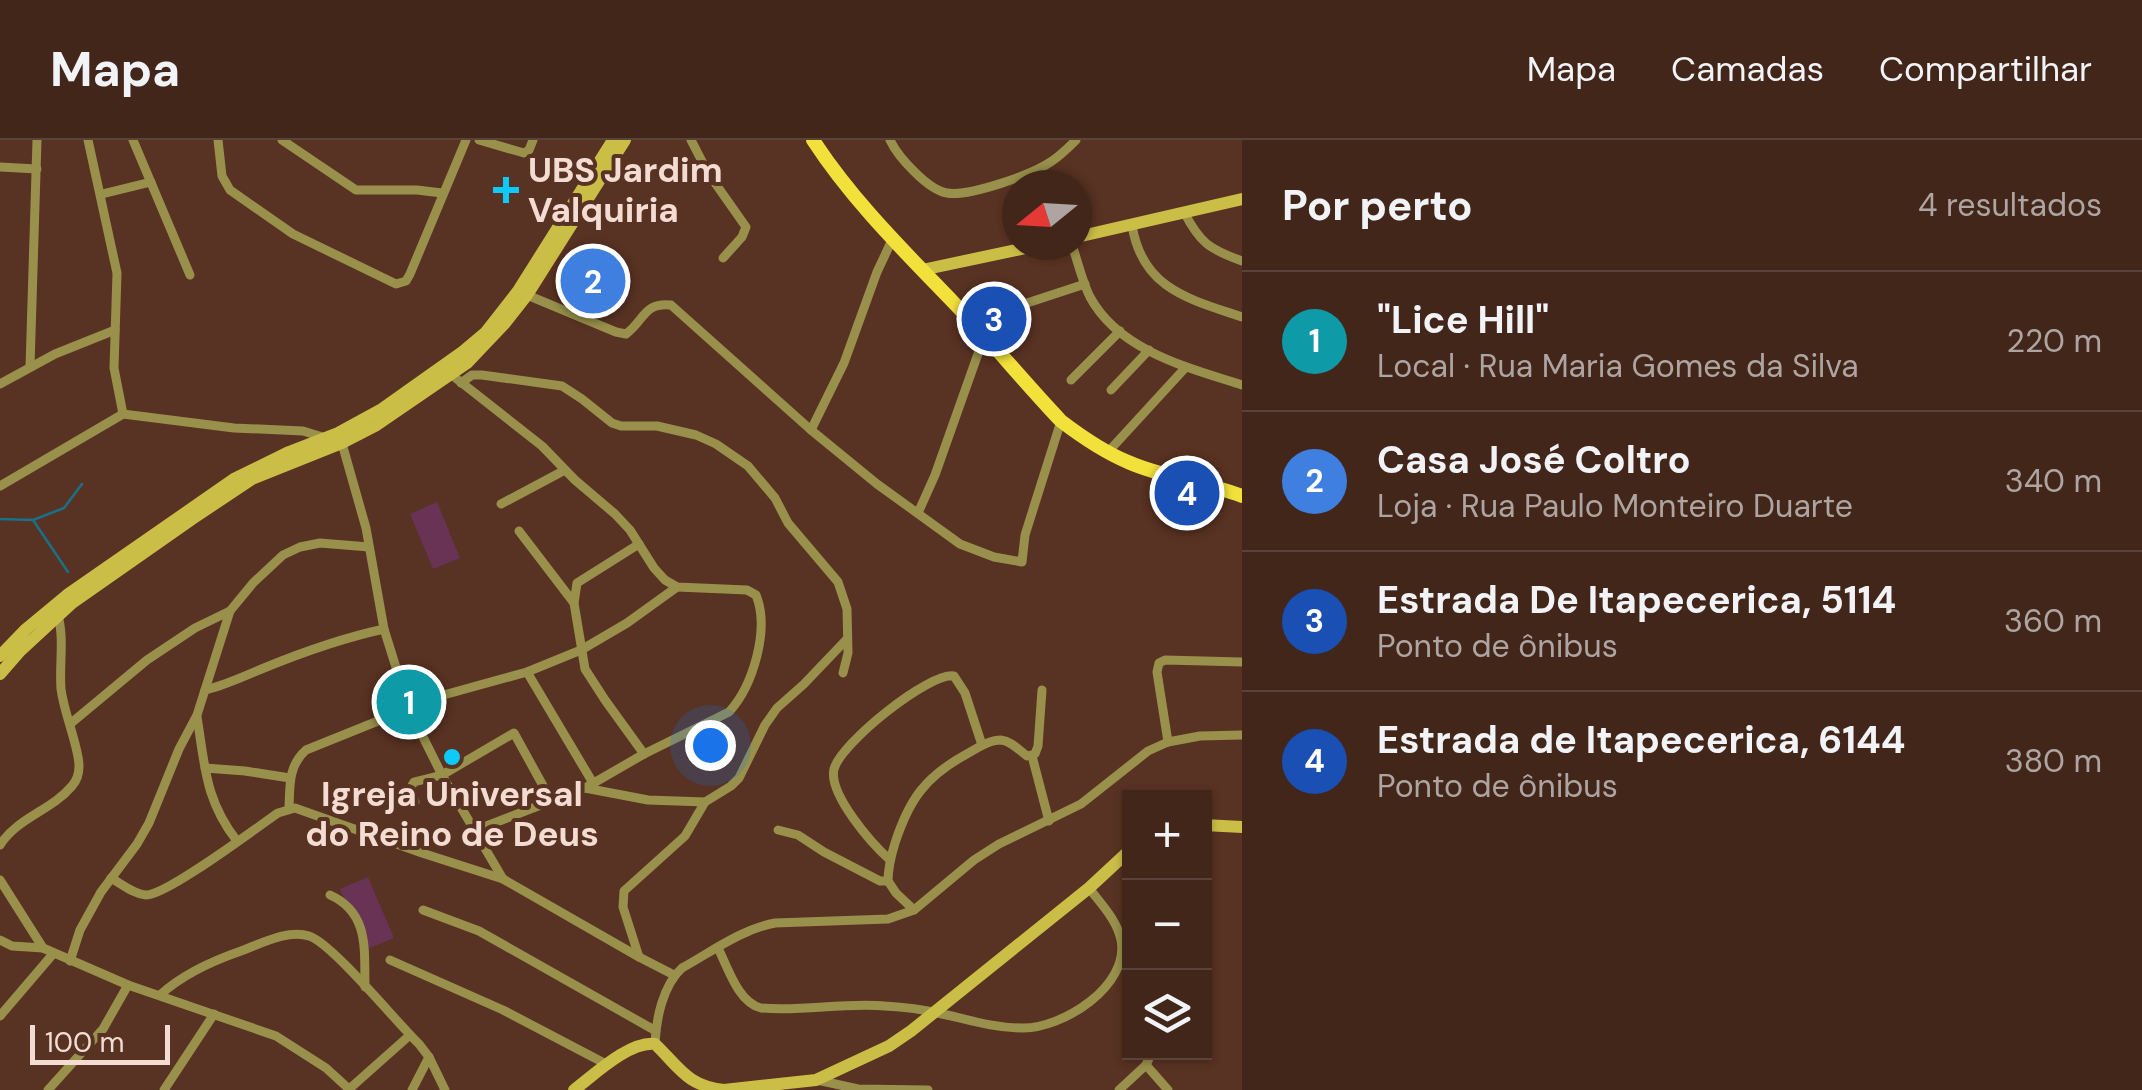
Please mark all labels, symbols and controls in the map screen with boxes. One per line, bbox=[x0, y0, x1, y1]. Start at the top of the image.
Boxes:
text: Mapa bbox=[50, 38, 180, 101]
text: Mapa bbox=[1527, 46, 1616, 92]
text: Camadas bbox=[1671, 46, 1824, 92]
text: Compartilhar bbox=[1879, 46, 2092, 92]
place label: UBS Jardim Valquiria bbox=[528, 147, 723, 233]
north arrow bbox=[1002, 170, 1092, 260]
marker: UBS Jardim Valquiria bbox=[493, 177, 519, 203]
text: Por perto bbox=[1282, 178, 1473, 233]
text: 4 resultados bbox=[1918, 184, 2102, 226]
pin: 2 bbox=[560, 244, 626, 318]
pin: 3 bbox=[962, 282, 1026, 356]
text: "Lice Hill" bbox=[1377, 295, 1549, 345]
text: 1 bbox=[1309, 320, 1320, 362]
text: 220 m bbox=[2007, 320, 2102, 362]
text: Local · Rua Maria Gomes da Silva bbox=[1377, 345, 1859, 387]
text: Casa José Coltro bbox=[1377, 435, 1691, 485]
pin: 4 bbox=[1154, 456, 1220, 530]
text: 2 bbox=[1305, 460, 1324, 502]
text: 340 m bbox=[2005, 460, 2102, 502]
text: Loja · Rua Paulo Monteiro Duarte bbox=[1377, 485, 1853, 527]
text: Estrada De Itapecerica, 5114 bbox=[1377, 575, 1896, 625]
text: 3 bbox=[1305, 600, 1324, 642]
text: 360 m bbox=[2004, 600, 2102, 642]
text: Ponto de ônibus bbox=[1377, 625, 1618, 667]
pin: 1 bbox=[376, 664, 442, 740]
text: Estrada de Itapecerica, 6144 bbox=[1377, 715, 1906, 765]
your location bbox=[685, 720, 736, 771]
text: 4 bbox=[1304, 740, 1325, 782]
text: 380 m bbox=[2005, 740, 2102, 782]
marker: Igreja Universal do Reino de Deus bbox=[441, 746, 463, 768]
text: Ponto de ônibus bbox=[1377, 765, 1618, 807]
place label: Igreja Universal do Reino de Deus bbox=[305, 771, 599, 857]
map controls bbox=[1122, 790, 1212, 1060]
button: + bbox=[1122, 790, 1212, 880]
button: − bbox=[1122, 880, 1212, 970]
button: layers bbox=[1122, 970, 1212, 1060]
scale bar bbox=[30, 1020, 170, 1064]
text: 100 m bbox=[45, 1024, 124, 1061]

